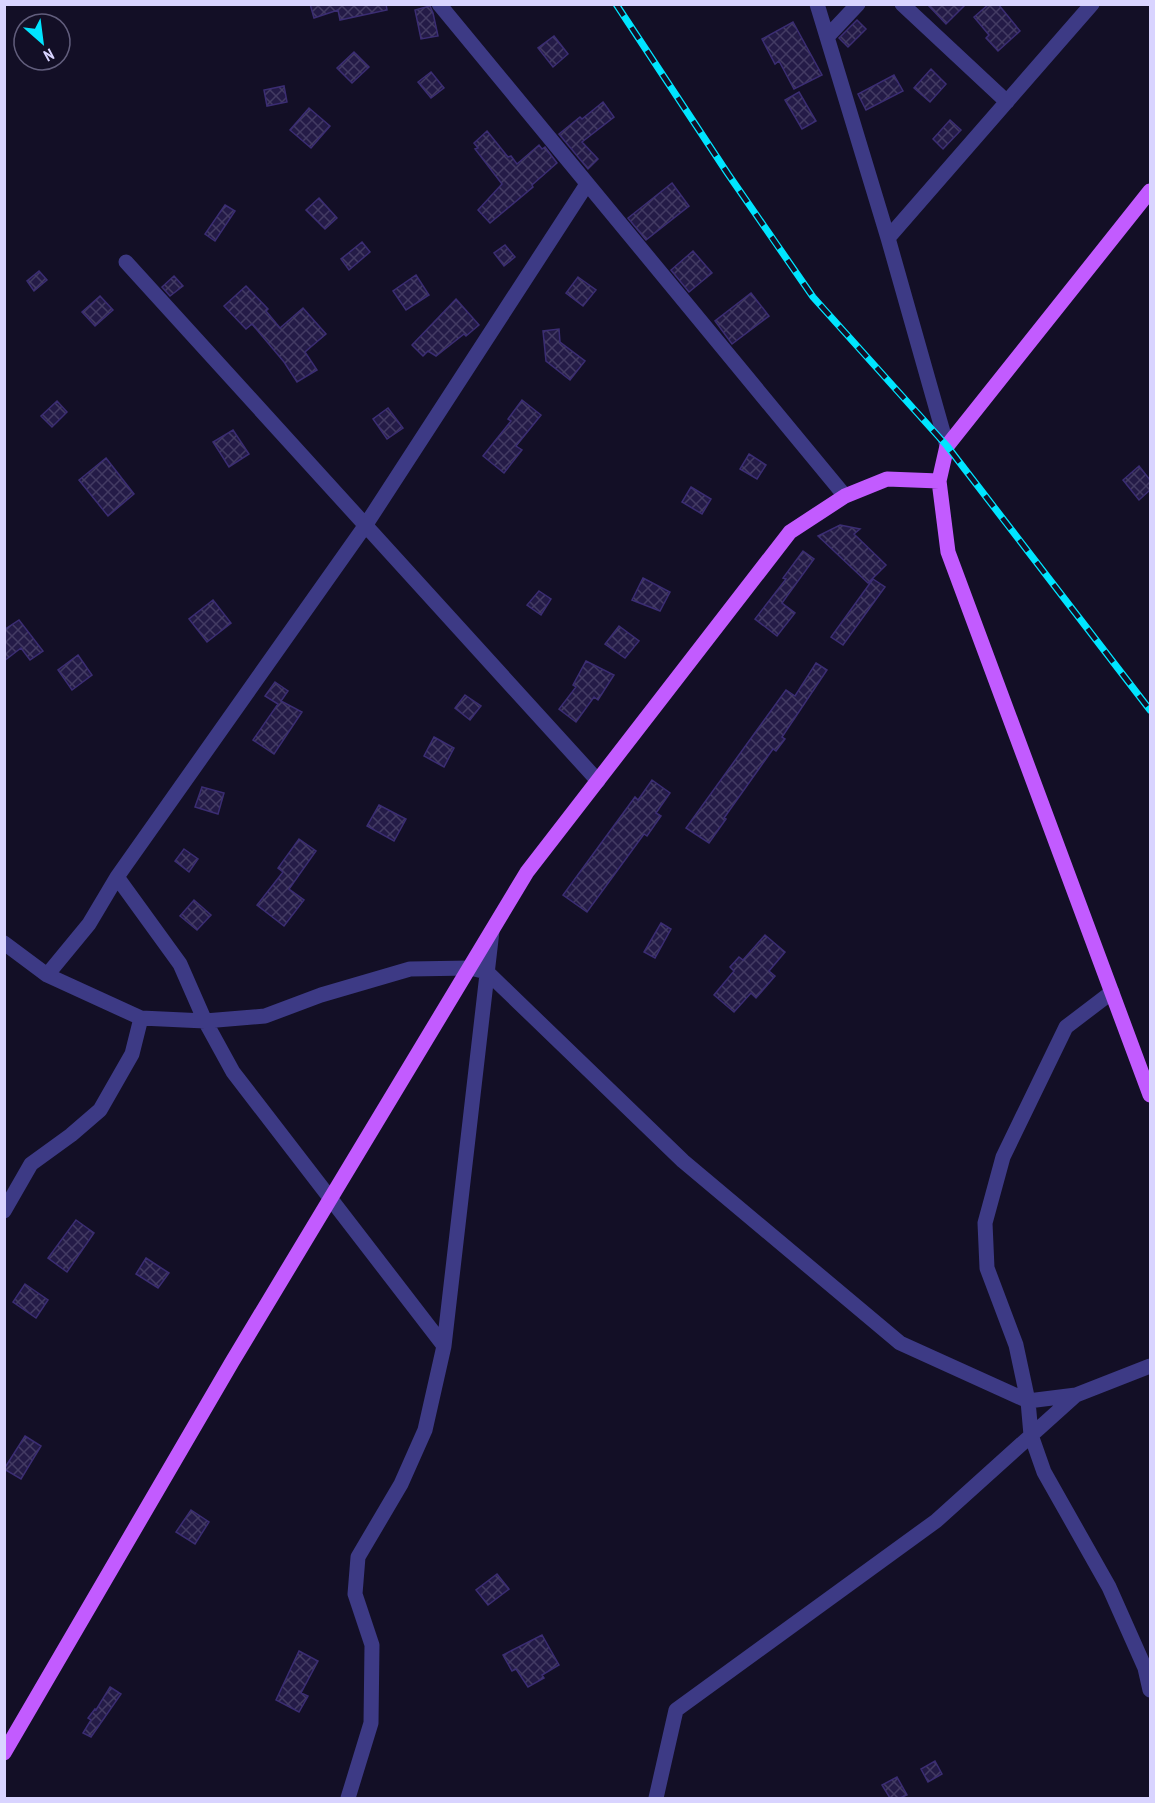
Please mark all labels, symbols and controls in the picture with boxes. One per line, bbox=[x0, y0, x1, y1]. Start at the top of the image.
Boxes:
north arrow bbox=[12, 12, 72, 72]
text: N bbox=[41, 44, 58, 66]

